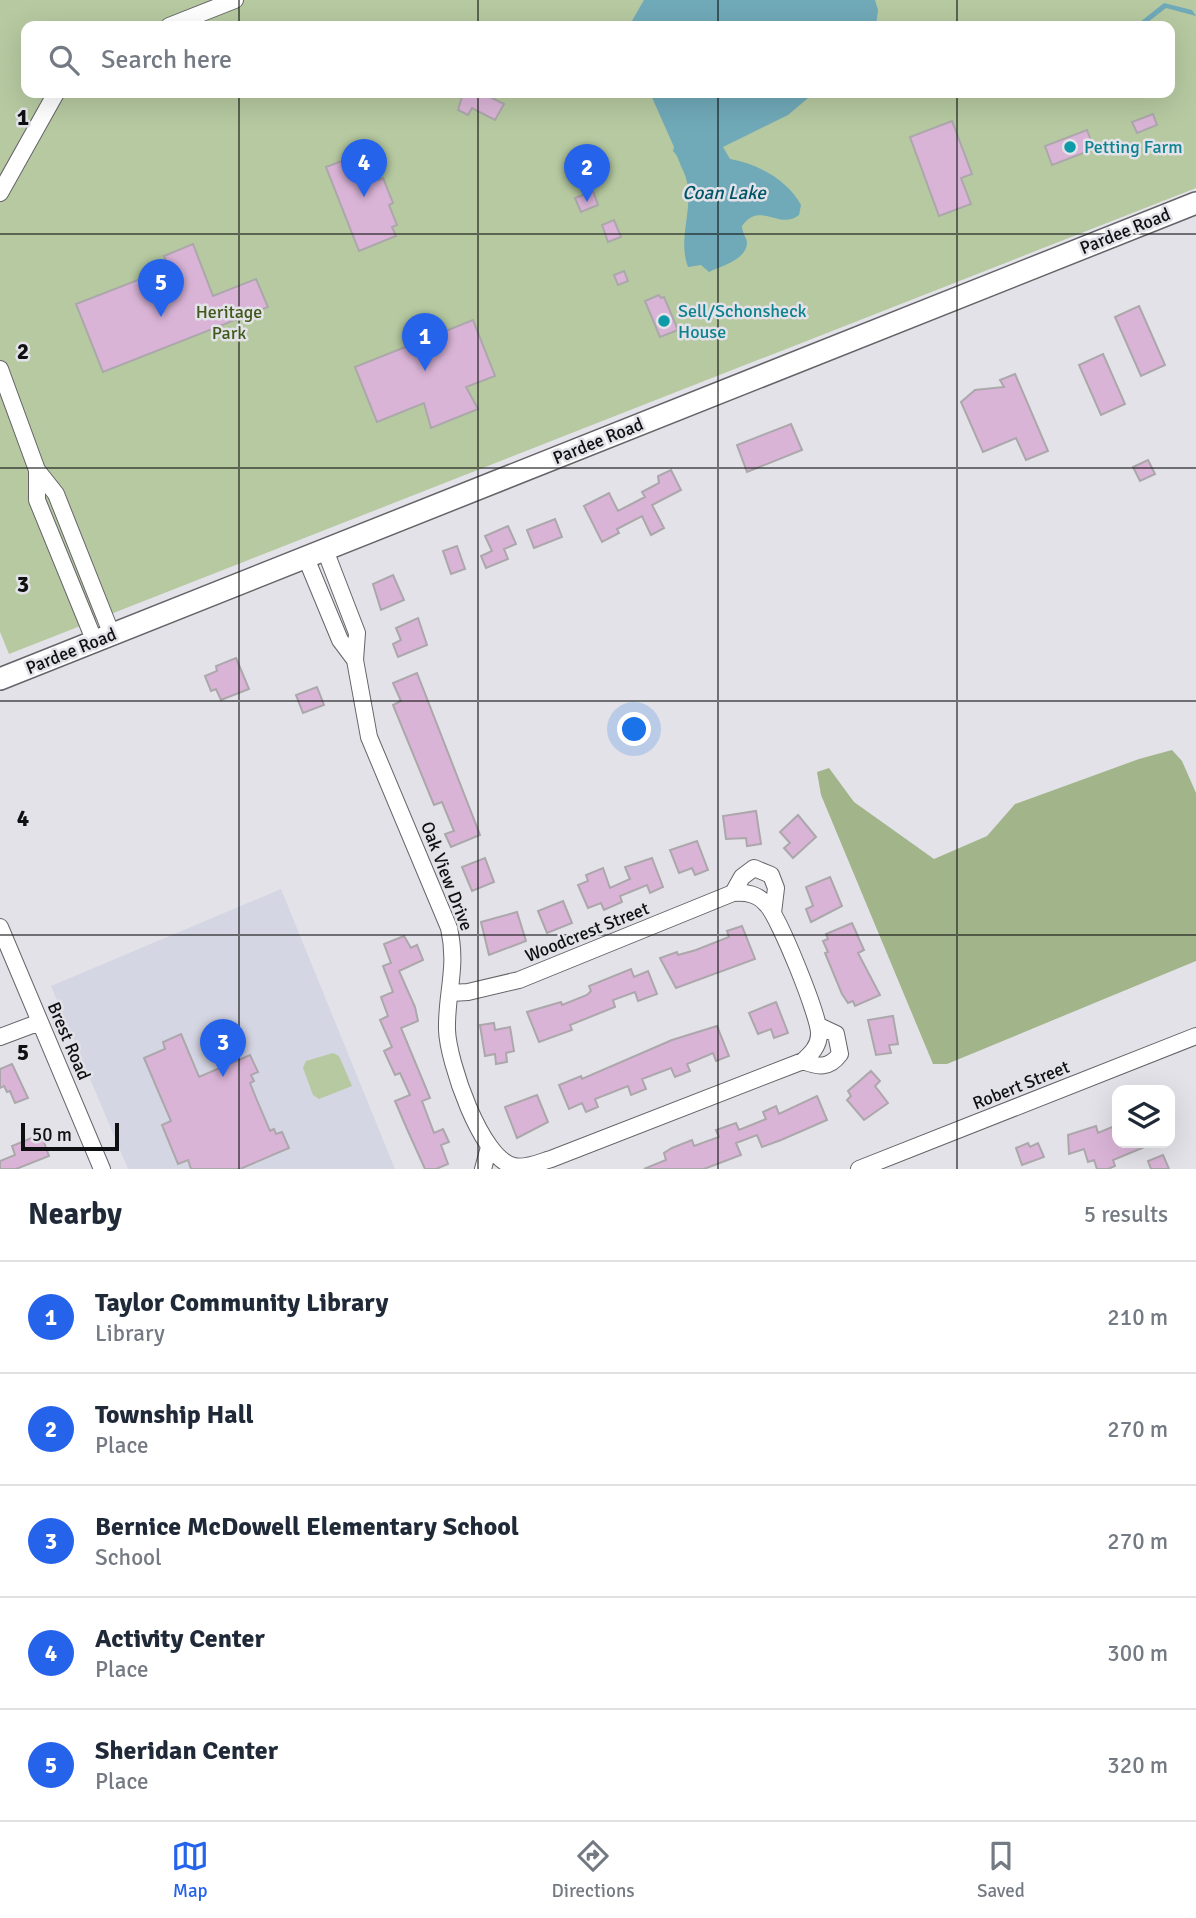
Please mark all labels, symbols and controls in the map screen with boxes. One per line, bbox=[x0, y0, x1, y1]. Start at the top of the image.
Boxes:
search box bbox=[21, 21, 1175, 98]
icon: search bbox=[45, 41, 83, 79]
text: Search here bbox=[101, 44, 232, 76]
text: 1 bbox=[17, 103, 29, 132]
place label: Petting Farm bbox=[1084, 136, 1183, 158]
pin: 4 bbox=[341, 139, 387, 197]
marker: Petting Farm bbox=[1062, 139, 1078, 155]
pin: 2 bbox=[564, 144, 610, 202]
water label: Coan Lake bbox=[682, 181, 767, 205]
street label: Pardee Road bbox=[1077, 203, 1173, 259]
pin: 5 bbox=[138, 259, 184, 317]
place label: Sell/Schonsheck House bbox=[678, 300, 807, 343]
park label: Heritage Park bbox=[196, 301, 262, 344]
pin: 1 bbox=[402, 313, 448, 371]
marker: Sell/Schonsheck House bbox=[656, 313, 672, 329]
text: 2 bbox=[17, 337, 29, 366]
street label: Pardee Road bbox=[550, 413, 646, 469]
text: 3 bbox=[17, 570, 29, 599]
street label: Pardee Road bbox=[23, 623, 119, 679]
your location bbox=[617, 712, 651, 746]
text: 4 bbox=[17, 804, 29, 833]
street label: Oak View Drive bbox=[416, 818, 478, 934]
street label: Woodcrest Street bbox=[522, 897, 652, 967]
street label: Brest Road bbox=[43, 999, 95, 1083]
pin: 3 bbox=[200, 1019, 246, 1077]
text: 5 bbox=[17, 1038, 29, 1067]
street label: Robert Street bbox=[969, 1056, 1073, 1114]
map controls bbox=[1112, 1085, 1175, 1148]
button: layers bbox=[1112, 1085, 1175, 1148]
scale bar bbox=[21, 1120, 119, 1152]
text: 50 m bbox=[32, 1123, 72, 1147]
text: Nearby bbox=[28, 1196, 122, 1233]
text: 5 results bbox=[1084, 1200, 1168, 1229]
text: Taylor Community Library bbox=[95, 1287, 388, 1319]
text: 1 bbox=[45, 1303, 57, 1332]
text: 210 m bbox=[1107, 1303, 1168, 1332]
text: Library bbox=[95, 1319, 165, 1348]
text: Township Hall bbox=[95, 1399, 254, 1431]
text: 2 bbox=[45, 1415, 57, 1444]
text: 270 m bbox=[1107, 1415, 1168, 1444]
text: Place bbox=[95, 1431, 149, 1460]
text: Bernice McDowell Elementary School bbox=[95, 1511, 519, 1543]
text: 3 bbox=[45, 1527, 57, 1556]
text: 270 m bbox=[1107, 1527, 1168, 1556]
text: School bbox=[95, 1543, 162, 1572]
text: Activity Center bbox=[95, 1623, 265, 1655]
text: 4 bbox=[45, 1639, 57, 1668]
text: 300 m bbox=[1107, 1639, 1168, 1668]
text: Place bbox=[95, 1655, 149, 1684]
text: Sheridan Center bbox=[95, 1735, 278, 1767]
text: 5 bbox=[45, 1751, 57, 1780]
text: 320 m bbox=[1107, 1751, 1168, 1780]
text: Place bbox=[95, 1767, 149, 1796]
tab: Map bbox=[171, 1837, 209, 1903]
tab: Directions bbox=[552, 1837, 635, 1903]
tab: Saved bbox=[977, 1837, 1025, 1903]

